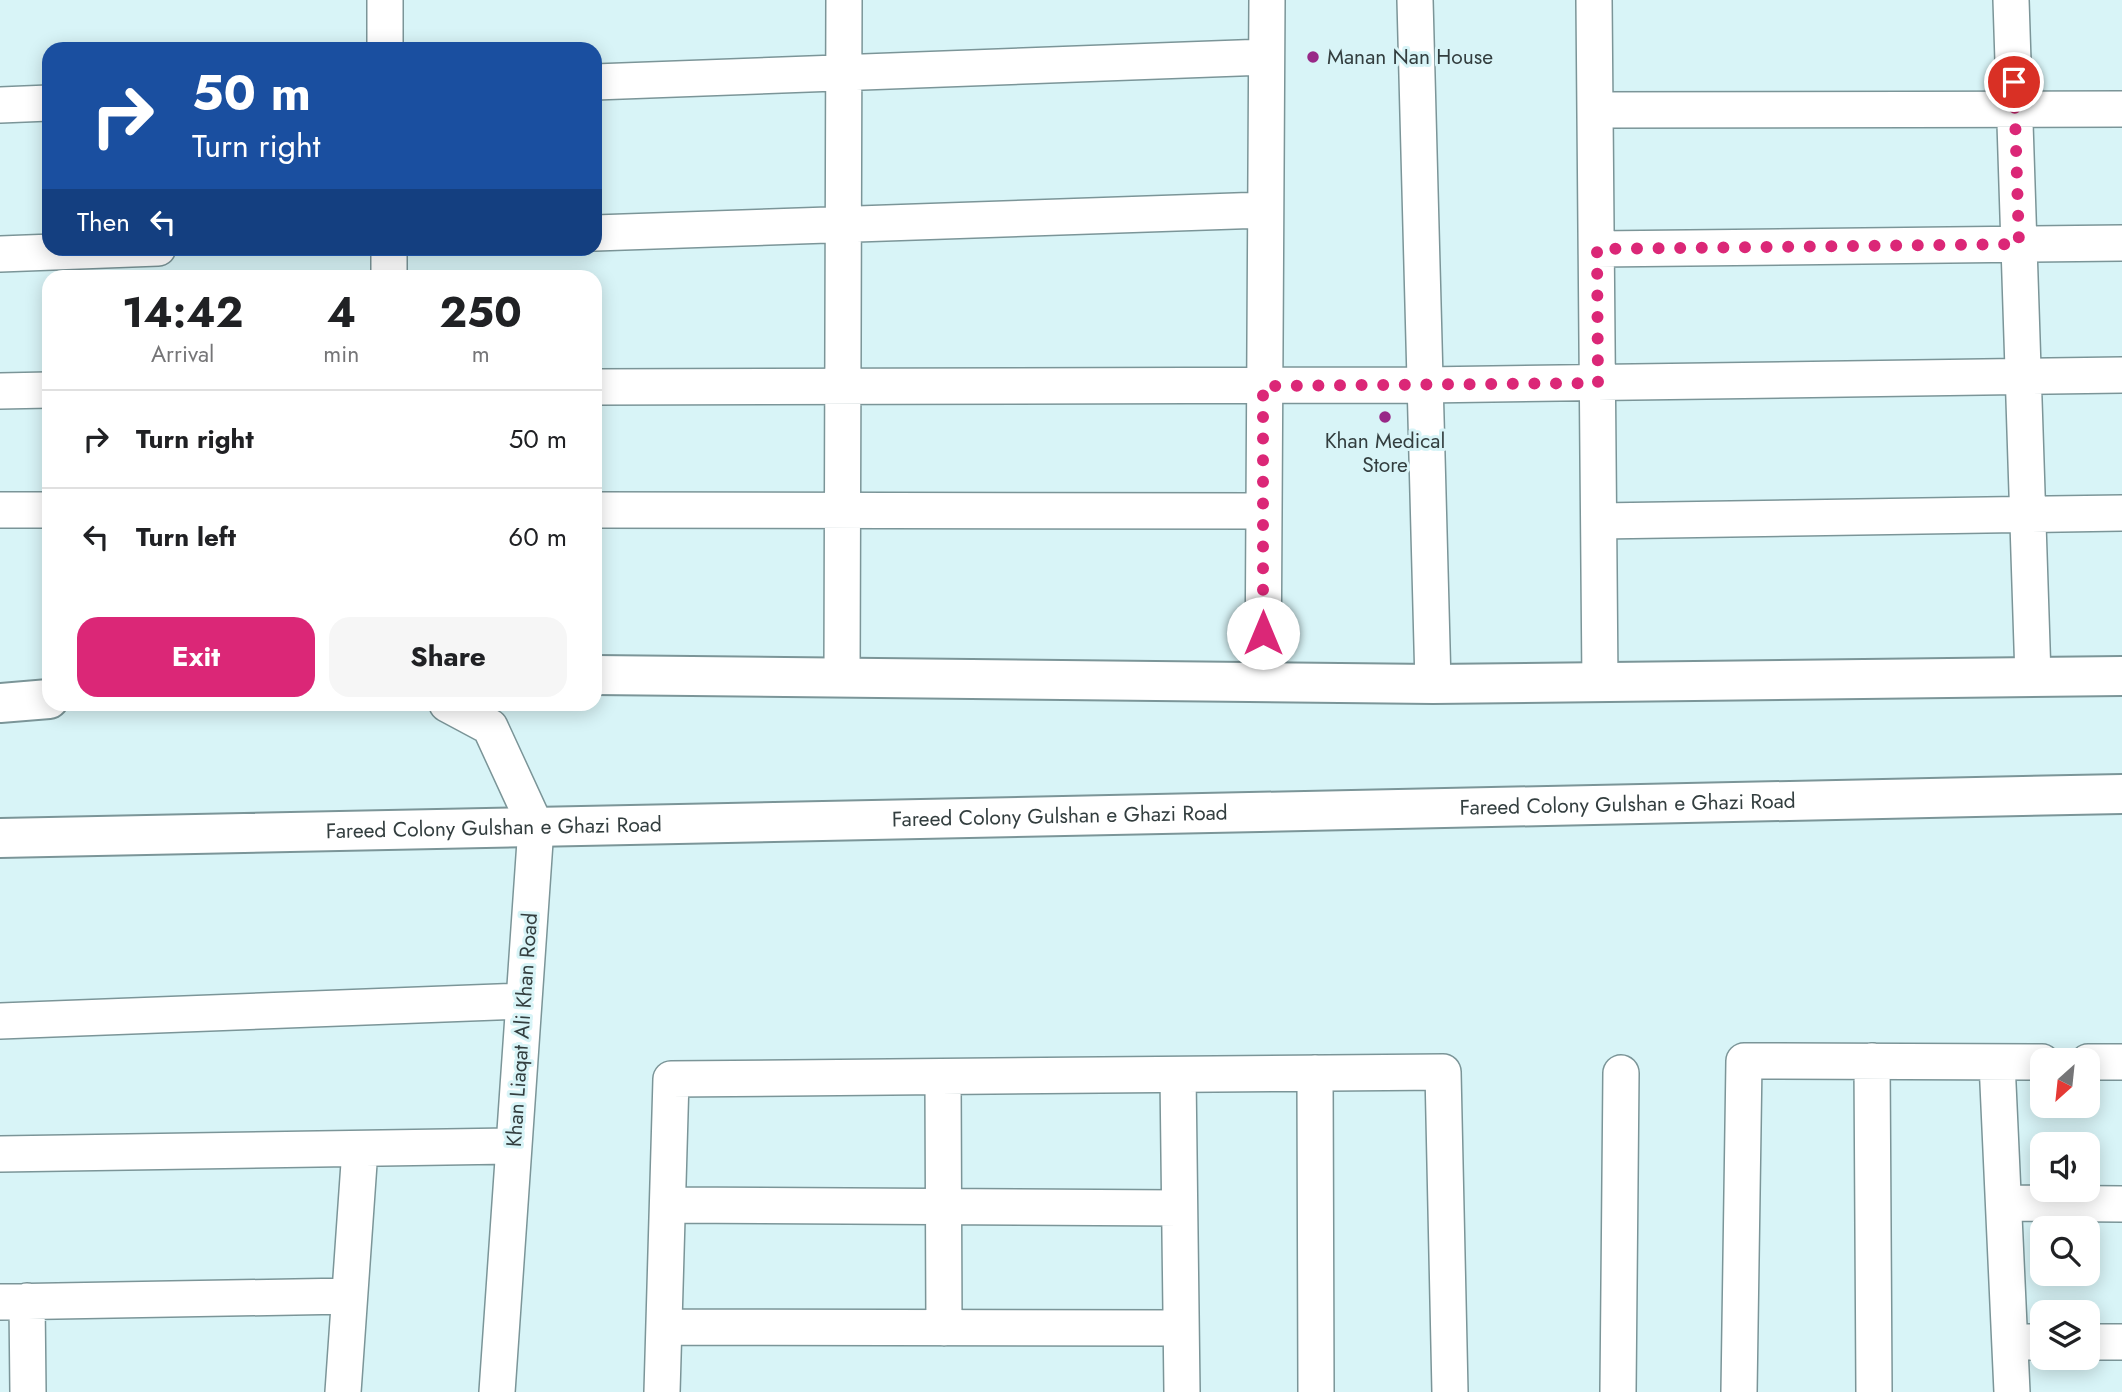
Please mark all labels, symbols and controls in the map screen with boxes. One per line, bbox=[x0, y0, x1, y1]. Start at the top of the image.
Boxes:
place label: Manan Nan House bbox=[1327, 42, 1493, 72]
marker: Manan Nan House bbox=[1305, 49, 1321, 65]
pin bbox=[1984, 52, 2044, 112]
text: 50 m bbox=[192, 58, 311, 128]
icon: arrive bbox=[1995, 63, 2033, 101]
icon: right bbox=[77, 70, 168, 161]
text: Turn right bbox=[192, 123, 321, 169]
text: Then bbox=[77, 203, 130, 241]
icon: left bbox=[144, 203, 182, 241]
text: 14:42 bbox=[122, 282, 243, 343]
text: 4 bbox=[327, 282, 356, 343]
text: 250 bbox=[439, 282, 522, 343]
text: Arrival bbox=[151, 337, 214, 371]
text: min bbox=[323, 337, 359, 371]
text: m bbox=[472, 337, 490, 371]
marker: Khan Medical Store bbox=[1377, 409, 1393, 425]
icon: right bbox=[77, 420, 115, 458]
text: Turn right bbox=[136, 420, 254, 458]
text: 50 m bbox=[509, 420, 567, 458]
place label: Khan Medical Store bbox=[1325, 426, 1445, 480]
icon: left bbox=[77, 518, 115, 556]
text: Turn left bbox=[136, 518, 236, 556]
text: 60 m bbox=[508, 518, 567, 556]
position arrow bbox=[1226, 596, 1300, 670]
button: Exit bbox=[77, 617, 315, 697]
button: Share bbox=[329, 617, 567, 697]
street label: Fareed Colony Gulshan e Ghazi Road bbox=[1459, 786, 1796, 823]
street label: Fareed Colony Gulshan e Ghazi Road bbox=[892, 798, 1228, 835]
street label: Fareed Colony Gulshan e Ghazi Road bbox=[326, 809, 662, 846]
street label: Khan Liaqat Ali Khan Road bbox=[499, 912, 545, 1148]
north arrow bbox=[2030, 1048, 2100, 1118]
map controls bbox=[2030, 1048, 2100, 1370]
button: sound bbox=[2030, 1132, 2100, 1202]
button: search bbox=[2030, 1216, 2100, 1286]
button: layers bbox=[2030, 1300, 2100, 1370]

